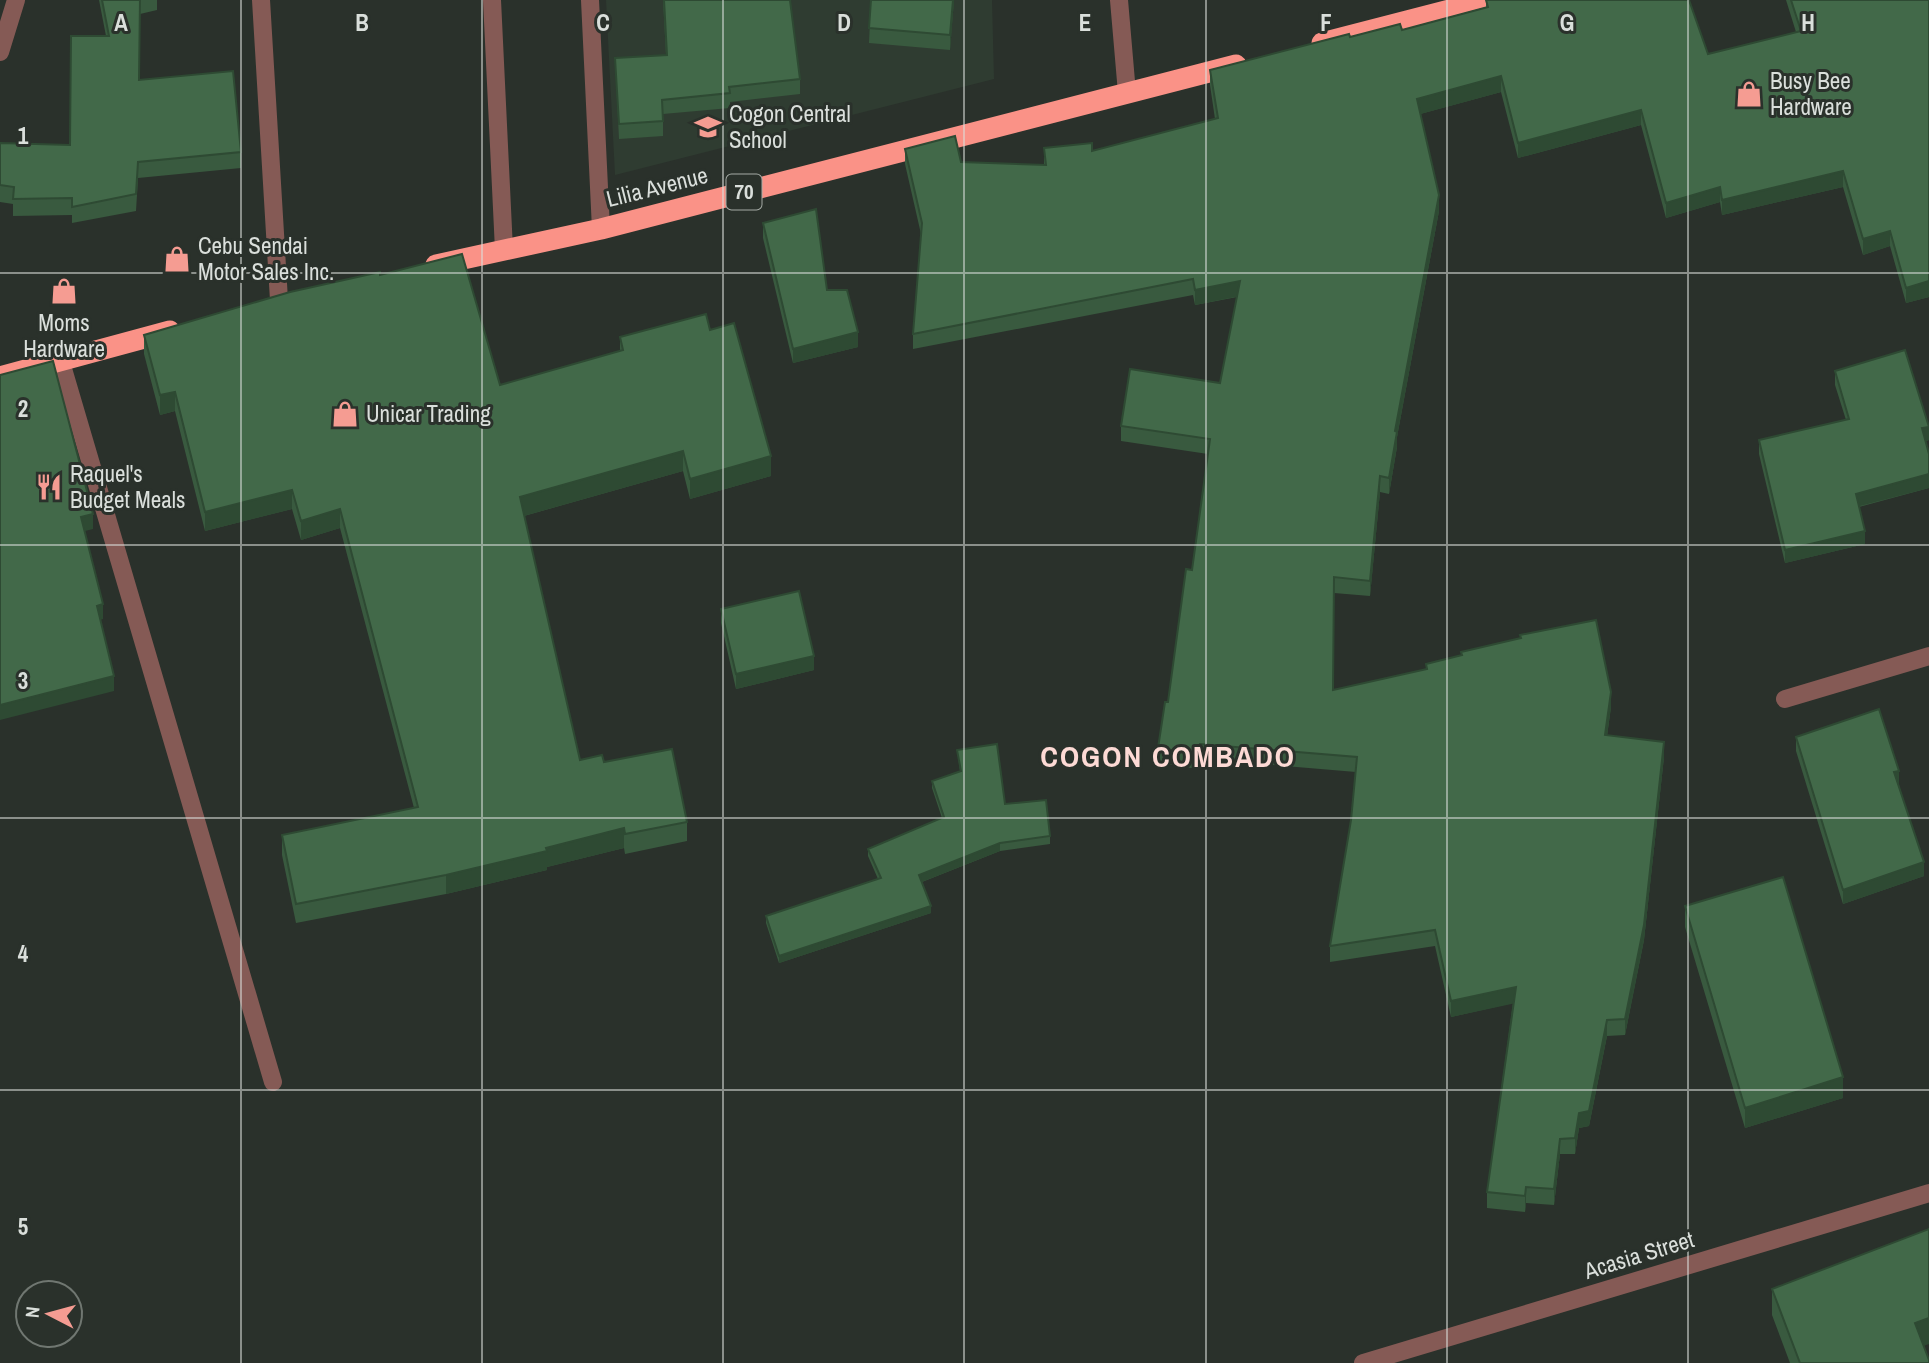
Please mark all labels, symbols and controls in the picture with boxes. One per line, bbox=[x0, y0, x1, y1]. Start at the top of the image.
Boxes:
text: A bbox=[114, 7, 128, 38]
text: B bbox=[355, 7, 369, 38]
text: C bbox=[596, 7, 610, 38]
text: D bbox=[837, 7, 851, 38]
text: E bbox=[1079, 7, 1091, 38]
text: F bbox=[1320, 7, 1332, 38]
text: G bbox=[1560, 7, 1574, 38]
text: H bbox=[1801, 7, 1815, 38]
place label: Busy Bee Hardware bbox=[1770, 65, 1852, 122]
shop icon: Busy Bee Hardware bbox=[1734, 79, 1764, 109]
place label: Cogon Central School bbox=[729, 98, 851, 155]
school or university icon: Cogon Central School bbox=[693, 112, 723, 142]
text: 1 bbox=[18, 120, 29, 151]
street label: Lilia Avenue bbox=[603, 159, 711, 214]
road number: 70 bbox=[726, 174, 762, 210]
place label: Cebu Sendai Motor Sales Inc. bbox=[198, 230, 334, 287]
shop icon: Cebu Sendai Motor Sales Inc. bbox=[162, 244, 192, 274]
shop icon: Moms Hardware bbox=[49, 276, 79, 306]
place label: Moms Hardware bbox=[23, 307, 105, 364]
text: 2 bbox=[18, 393, 28, 424]
place label: Unicar Trading bbox=[366, 398, 491, 429]
shop icon: Unicar Trading bbox=[330, 399, 360, 429]
place label: Raquel's Budget Meals bbox=[70, 458, 185, 515]
restaurant icon: Raquel's Budget Meals bbox=[34, 472, 64, 502]
text: 3 bbox=[18, 665, 28, 696]
district label: COGON COMBADO bbox=[1040, 736, 1296, 776]
text: 4 bbox=[18, 938, 29, 969]
text: 5 bbox=[18, 1211, 28, 1242]
street label: Acasia Street bbox=[1579, 1223, 1698, 1286]
north arrow bbox=[14, 1279, 84, 1349]
text: N bbox=[19, 1305, 46, 1319]

